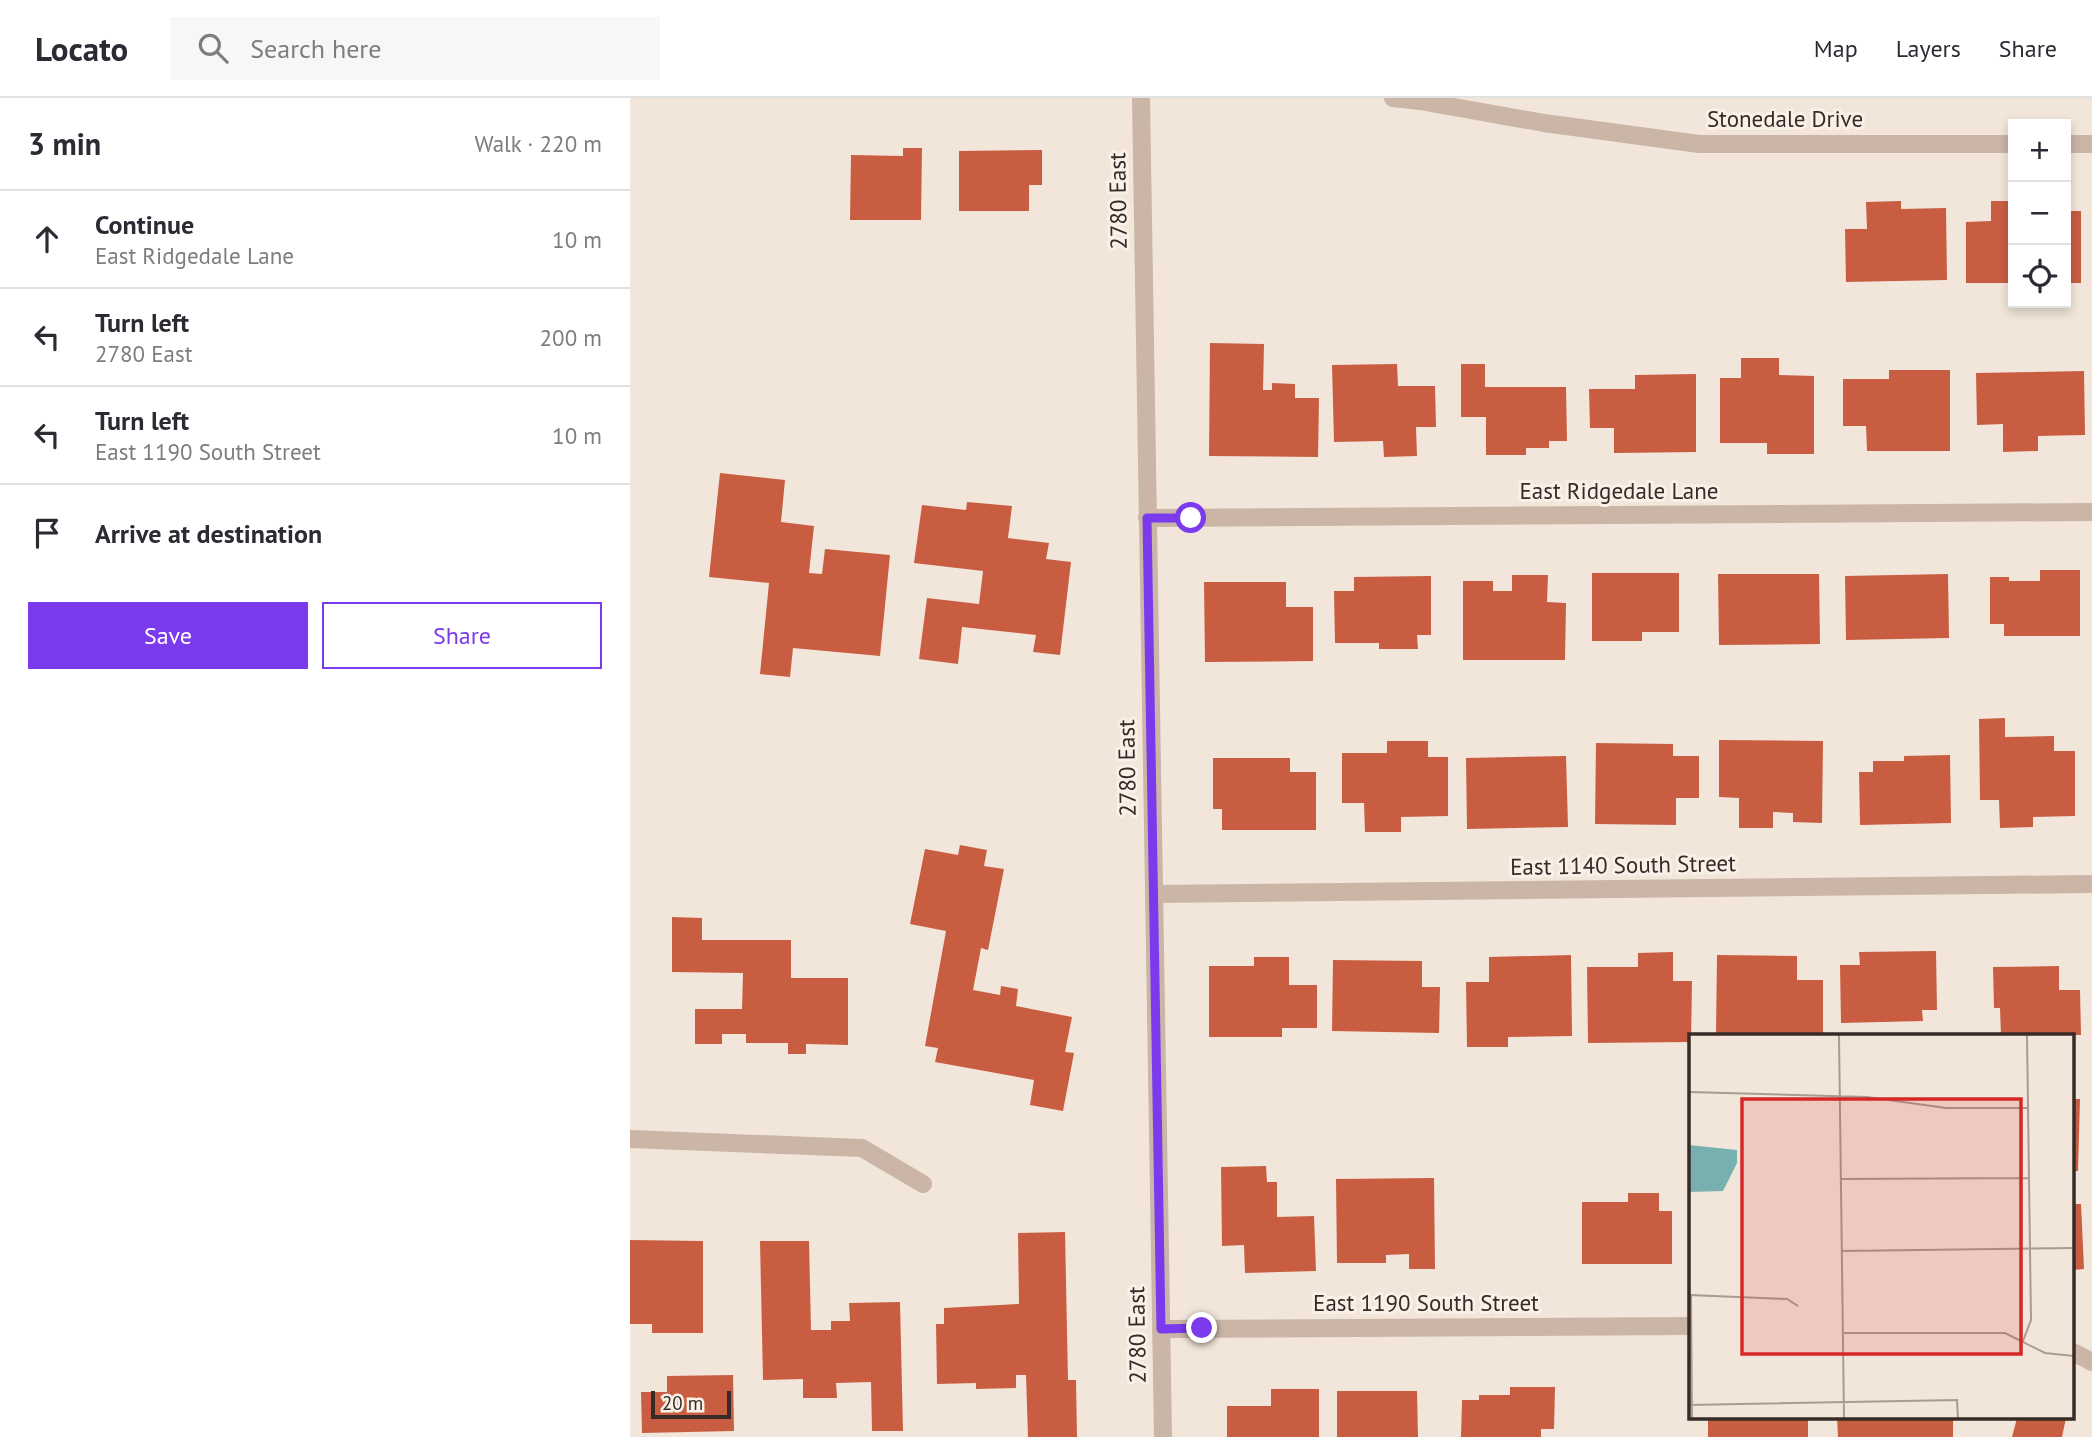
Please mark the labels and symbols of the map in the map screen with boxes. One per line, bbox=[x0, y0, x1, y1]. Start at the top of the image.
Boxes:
street label: Stonedale Drive bbox=[1707, 104, 1863, 133]
street label: 2780 East bbox=[1102, 152, 1133, 250]
street label: East Ridgedale Lane bbox=[1519, 476, 1719, 505]
route start bbox=[1175, 502, 1206, 533]
street label: 2780 East bbox=[1111, 719, 1142, 817]
street label: East 1140 South Street bbox=[1510, 848, 1736, 881]
inset map bbox=[1689, 1034, 2074, 1420]
street label: 2780 East bbox=[1121, 1286, 1152, 1384]
street label: East 1190 South Street bbox=[1313, 1288, 1539, 1317]
route end bbox=[1186, 1312, 1217, 1343]
scale bar bbox=[651, 1388, 732, 1420]

